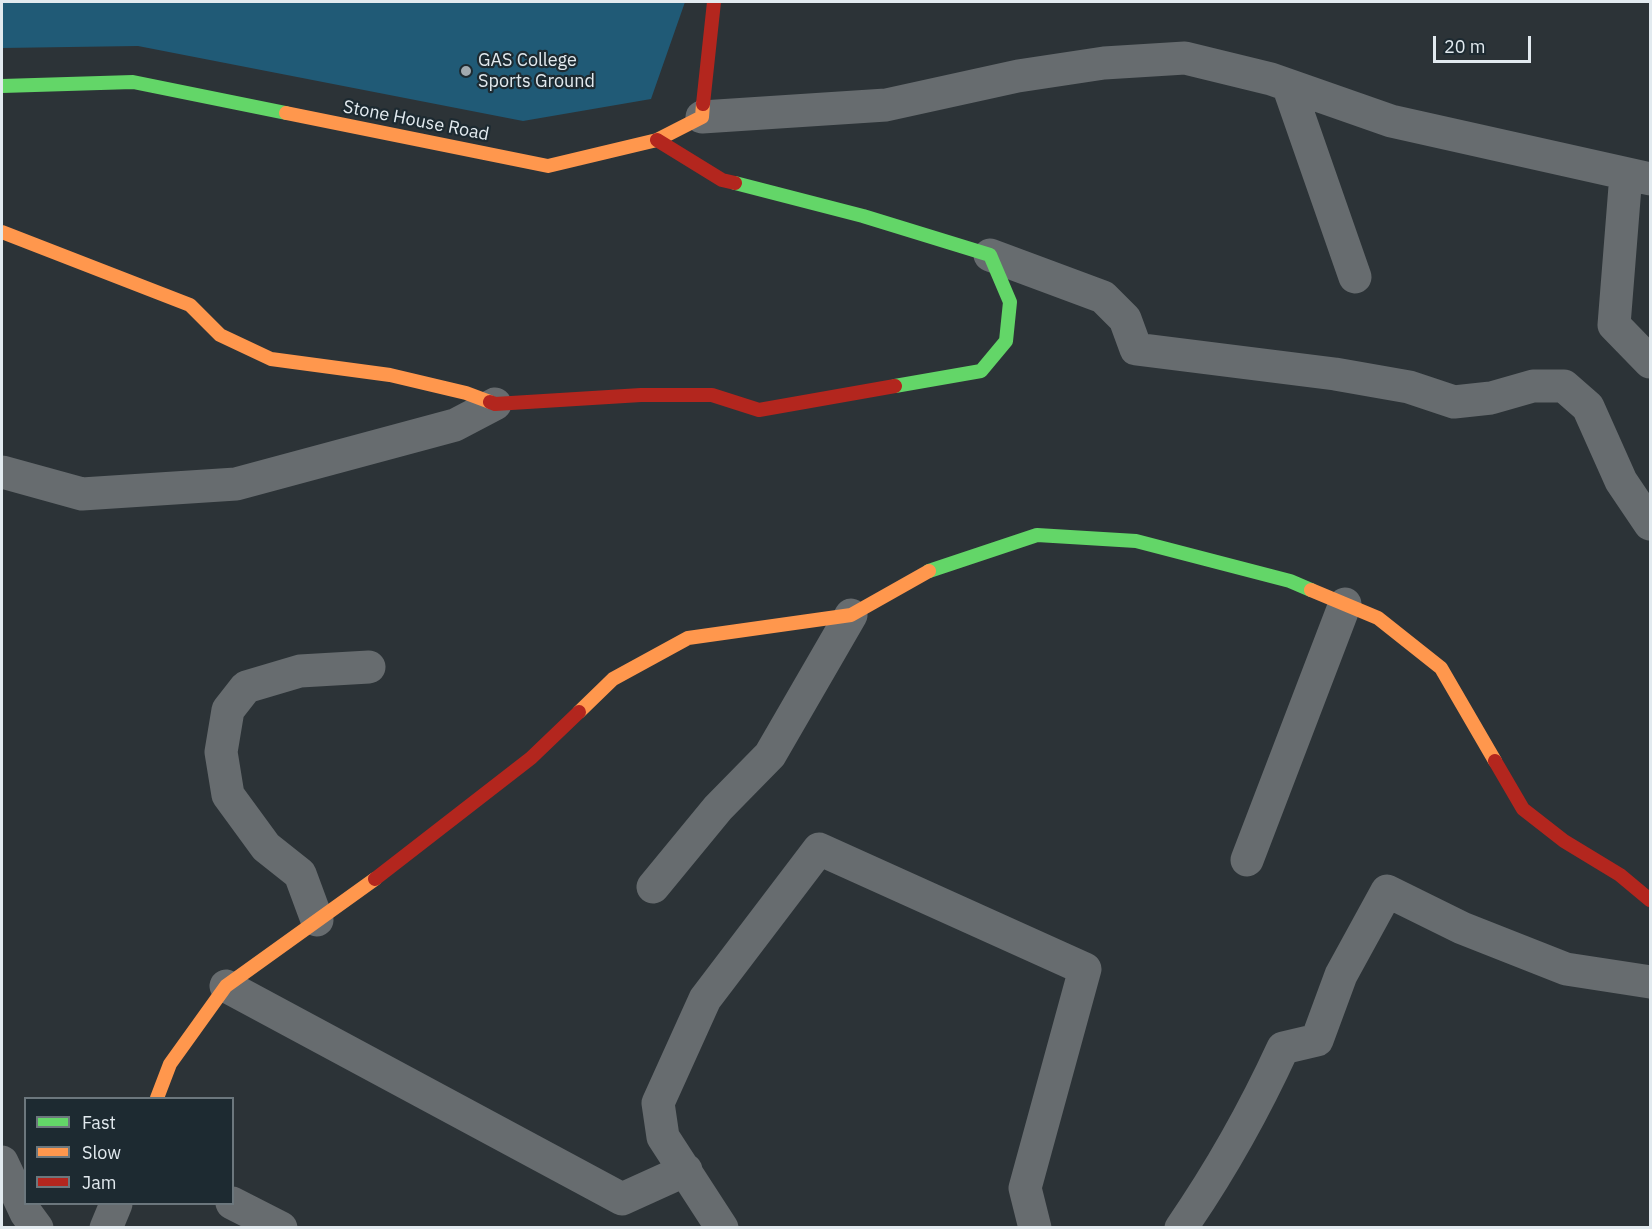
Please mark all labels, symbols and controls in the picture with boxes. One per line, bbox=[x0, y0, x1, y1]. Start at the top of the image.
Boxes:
scale bar bbox=[1436, 24, 1534, 62]
text: 20 m bbox=[1444, 35, 1486, 58]
place label: GAS College Sports Ground bbox=[478, 50, 595, 92]
marker: GAS College Sports Ground bbox=[459, 64, 473, 78]
street label: Stone House Road bbox=[341, 96, 491, 146]
legend bbox=[24, 1097, 234, 1205]
text: Fast bbox=[82, 1111, 116, 1134]
text: Slow bbox=[82, 1141, 121, 1164]
text: Jam bbox=[82, 1171, 117, 1194]

